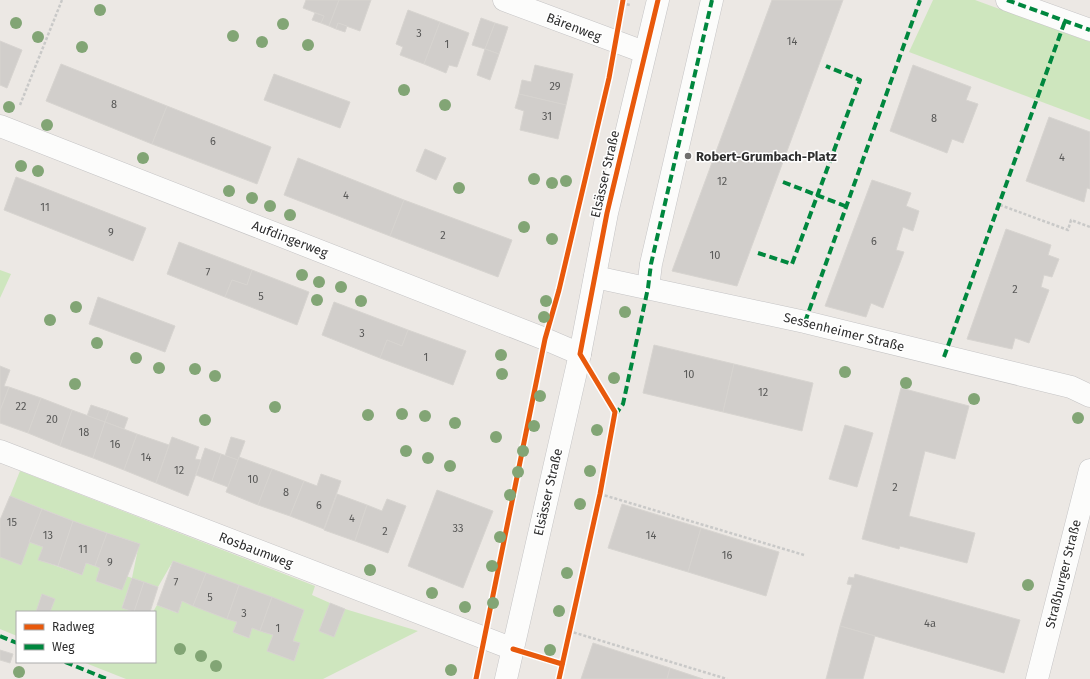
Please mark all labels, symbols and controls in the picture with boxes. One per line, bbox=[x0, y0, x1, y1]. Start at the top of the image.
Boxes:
street label: Bärenweg bbox=[544, 10, 604, 44]
house number: 3 bbox=[416, 27, 422, 40]
house number: 14 bbox=[787, 35, 797, 48]
house number: 1 bbox=[445, 38, 449, 51]
house number: 29 bbox=[549, 80, 561, 93]
house number: 8 bbox=[111, 98, 117, 111]
house number: 31 bbox=[542, 110, 552, 123]
house number: 8 bbox=[931, 112, 937, 125]
street label: Elsässer Straße bbox=[588, 129, 622, 219]
house number: 6 bbox=[210, 135, 216, 148]
place label: Robert-Grumbach-Platz bbox=[696, 149, 837, 164]
marker: Robert-Grumbach-Platz bbox=[683, 151, 693, 161]
house number: 4 bbox=[1059, 151, 1065, 164]
house number: 12 bbox=[717, 175, 727, 188]
house number: 4 bbox=[343, 189, 349, 202]
house number: 11 bbox=[40, 201, 50, 214]
street label: Aufdingerweg bbox=[250, 218, 330, 260]
house number: 9 bbox=[108, 226, 114, 239]
house number: 2 bbox=[440, 229, 446, 242]
house number: 6 bbox=[871, 235, 877, 248]
house number: 10 bbox=[710, 249, 720, 262]
house number: 7 bbox=[206, 266, 211, 279]
house number: 2 bbox=[1012, 283, 1018, 296]
house number: 5 bbox=[258, 290, 264, 303]
street label: Sessenheimer Straße bbox=[782, 310, 906, 354]
house number: 3 bbox=[359, 327, 365, 340]
house number: 1 bbox=[424, 351, 428, 364]
house number: 10 bbox=[684, 368, 694, 381]
house number: 12 bbox=[758, 386, 768, 399]
house number: 22 bbox=[16, 400, 26, 413]
house number: 20 bbox=[46, 413, 58, 426]
house number: 18 bbox=[79, 426, 89, 439]
house number: 16 bbox=[110, 438, 120, 451]
street label: Elsässer Straße bbox=[531, 447, 565, 537]
house number: 14 bbox=[141, 451, 151, 464]
house number: 12 bbox=[174, 464, 184, 477]
house number: 10 bbox=[248, 473, 258, 486]
house number: 2 bbox=[892, 481, 898, 494]
house number: 8 bbox=[283, 486, 289, 499]
house number: 6 bbox=[316, 499, 322, 512]
house number: 4 bbox=[349, 512, 355, 525]
house number: 15 bbox=[7, 516, 18, 529]
street label: Straßburger Straße bbox=[1042, 518, 1084, 630]
house number: 33 bbox=[453, 522, 463, 535]
house number: 2 bbox=[382, 525, 388, 538]
house number: 13 bbox=[43, 529, 53, 542]
street label: Rosbaumweg bbox=[217, 529, 295, 571]
house number: 14 bbox=[646, 529, 656, 542]
house number: 11 bbox=[78, 543, 88, 556]
house number: 16 bbox=[722, 549, 732, 562]
house number: 9 bbox=[107, 556, 113, 569]
house number: 7 bbox=[174, 576, 179, 589]
house number: 5 bbox=[207, 591, 213, 604]
house number: 3 bbox=[241, 607, 247, 620]
legend bbox=[16, 611, 156, 663]
house number: 4a bbox=[924, 617, 936, 630]
text: Radweg bbox=[52, 620, 95, 634]
house number: 1 bbox=[276, 622, 280, 635]
text: Weg bbox=[52, 640, 75, 654]

